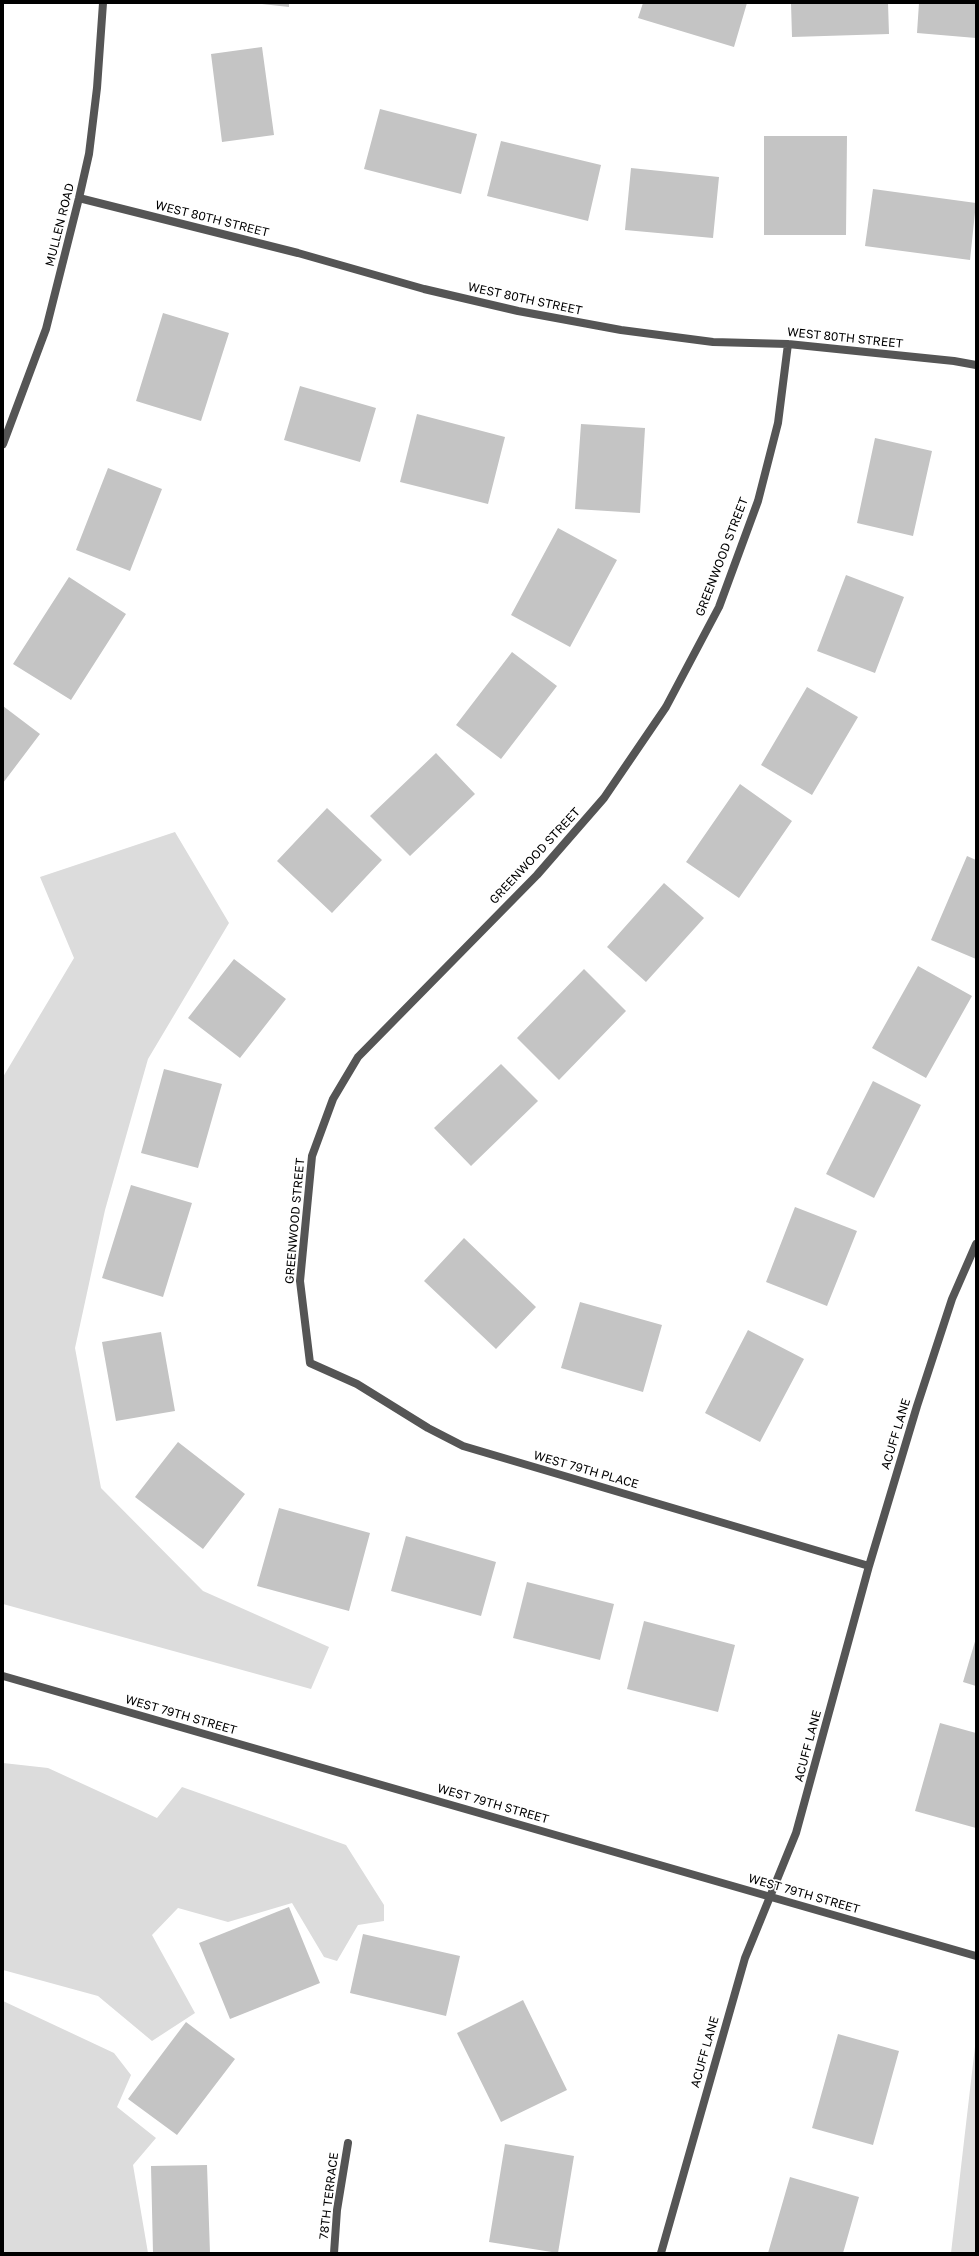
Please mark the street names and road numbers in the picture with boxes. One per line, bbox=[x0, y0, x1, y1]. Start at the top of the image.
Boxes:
street label: MULLEN ROAD bbox=[43, 182, 77, 268]
street label: WEST 80TH STREET bbox=[154, 198, 270, 240]
street label: WEST 80TH STREET bbox=[467, 280, 583, 318]
street label: WEST 80TH STREET bbox=[786, 325, 904, 351]
street label: GREENWOOD STREET bbox=[693, 495, 751, 619]
street label: GREENWOOD STREET bbox=[487, 805, 583, 907]
street label: GREENWOOD STREET bbox=[282, 1157, 308, 1285]
street label: ACUFF LANE bbox=[878, 1397, 914, 1471]
street label: WEST 79TH PLACE bbox=[532, 1448, 640, 1492]
street label: WEST 79TH STREET bbox=[124, 1692, 238, 1738]
street label: ACUFF LANE bbox=[792, 1709, 824, 1783]
street label: WEST 79TH STREET bbox=[436, 1781, 550, 1827]
street label: WEST 79TH STREET bbox=[747, 1871, 861, 1917]
street label: ACUFF LANE bbox=[688, 2015, 722, 2089]
street label: 78TH TERRACE bbox=[317, 2152, 341, 2240]

